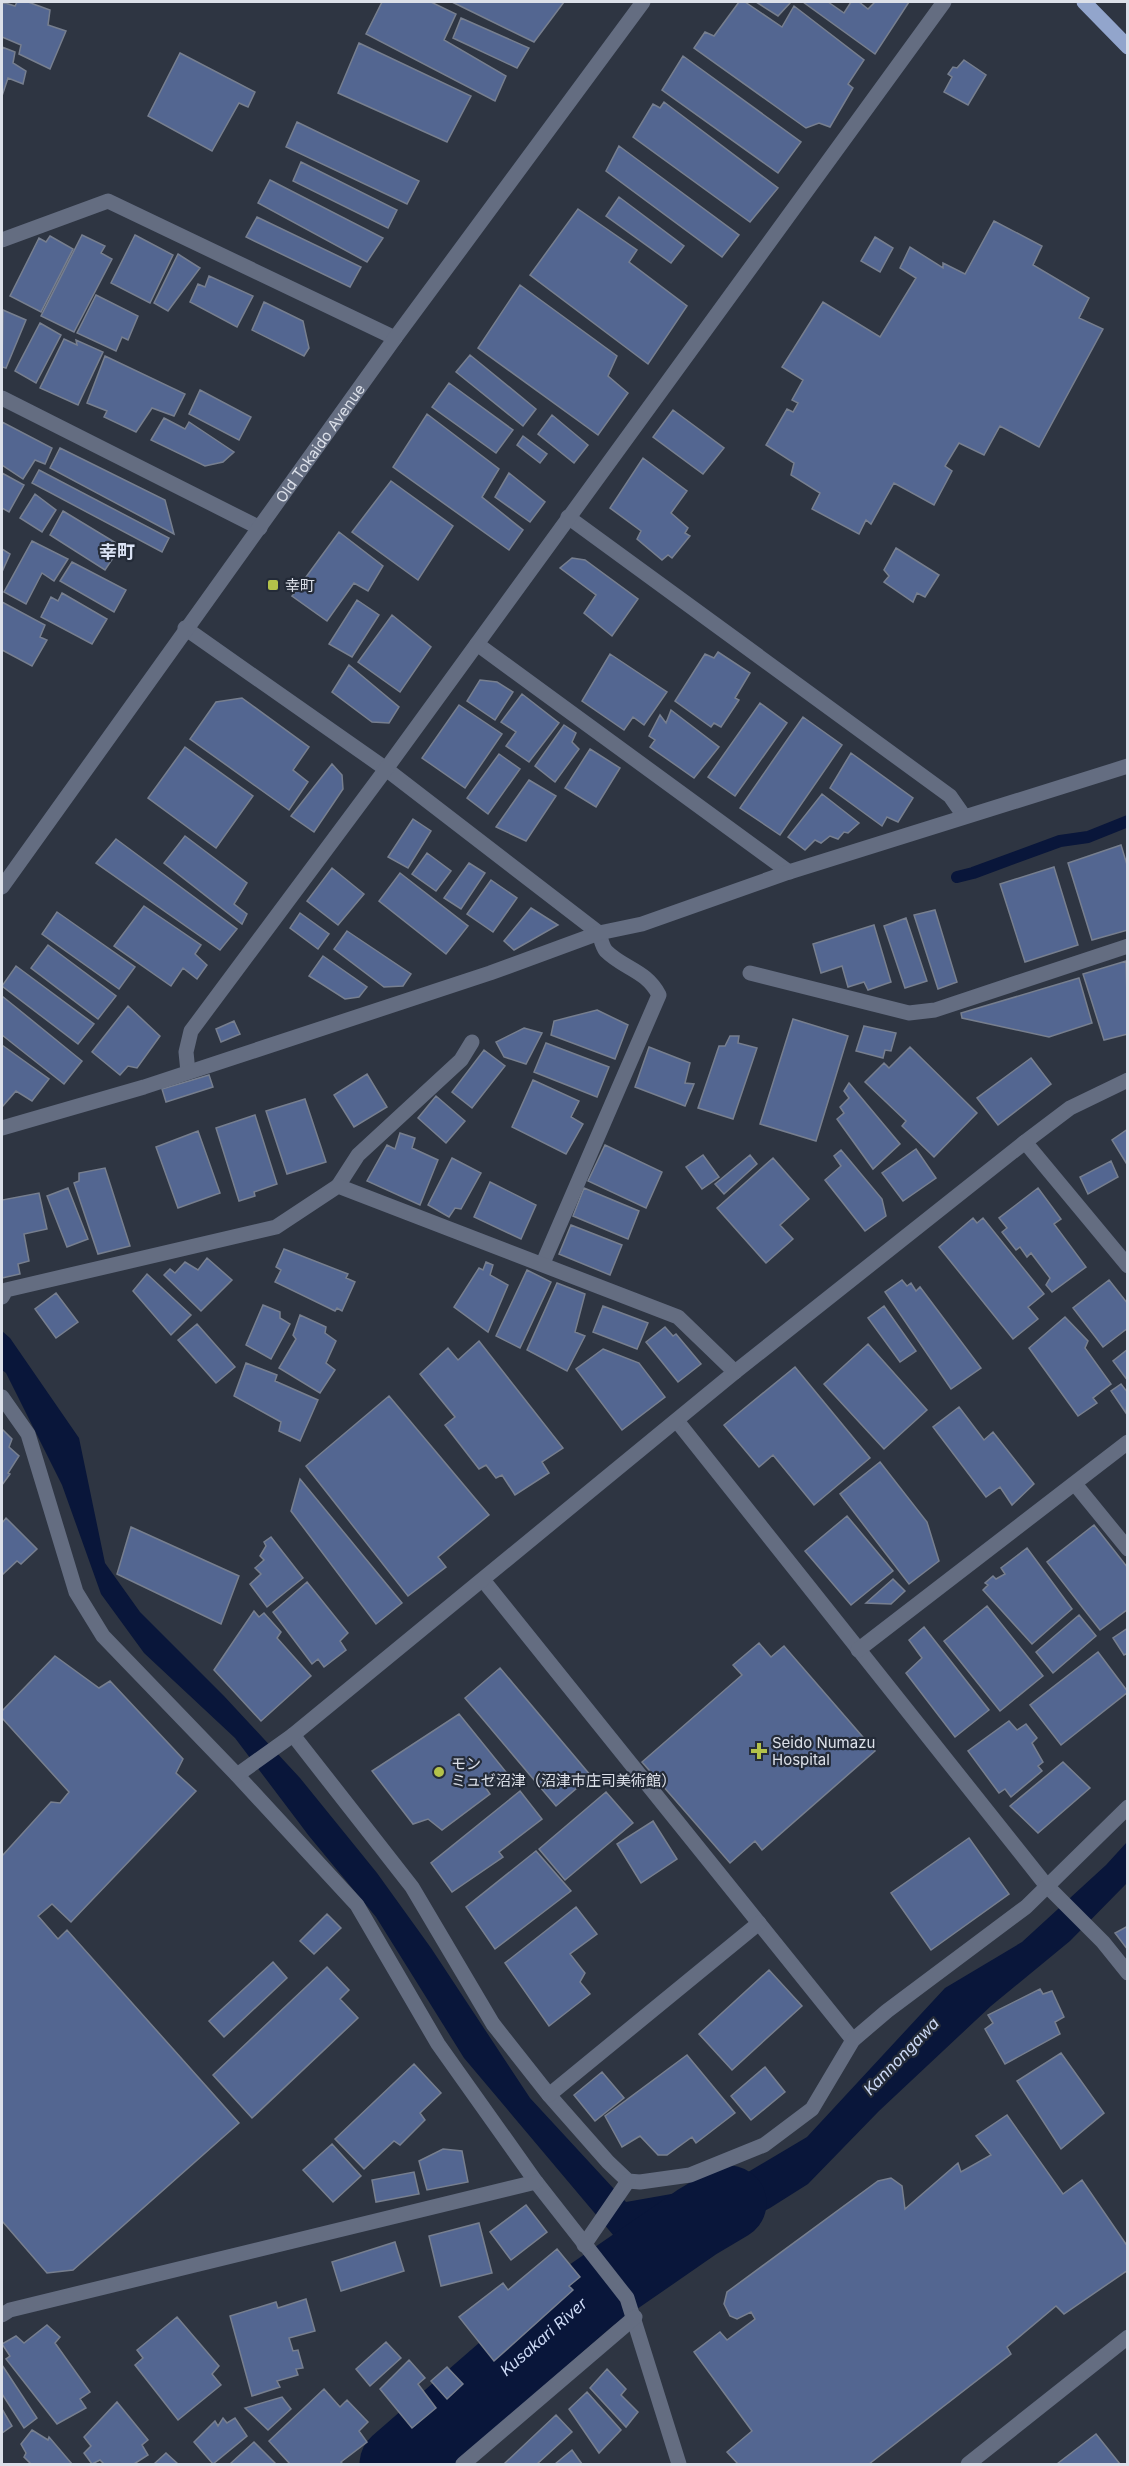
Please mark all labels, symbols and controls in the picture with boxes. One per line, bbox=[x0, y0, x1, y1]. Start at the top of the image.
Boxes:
street label: Old Tokaido Avenue bbox=[271, 380, 369, 506]
district label: 幸町 bbox=[99, 541, 135, 562]
place label: 幸町 bbox=[285, 576, 315, 595]
marker: 幸町 bbox=[266, 578, 280, 592]
place label: Seido Numazu Hospital bbox=[772, 1733, 875, 1769]
marker: Seido Numazu Hospital bbox=[750, 1742, 768, 1760]
place label: モン ミュゼ沼津（沼津市庄司美術館） bbox=[451, 1754, 676, 1790]
marker: モン ミュゼ沼津（沼津市庄司美術館） bbox=[432, 1765, 446, 1779]
water label: Kannongawa bbox=[859, 2013, 943, 2099]
water label: Kusakari River bbox=[496, 2293, 592, 2380]

